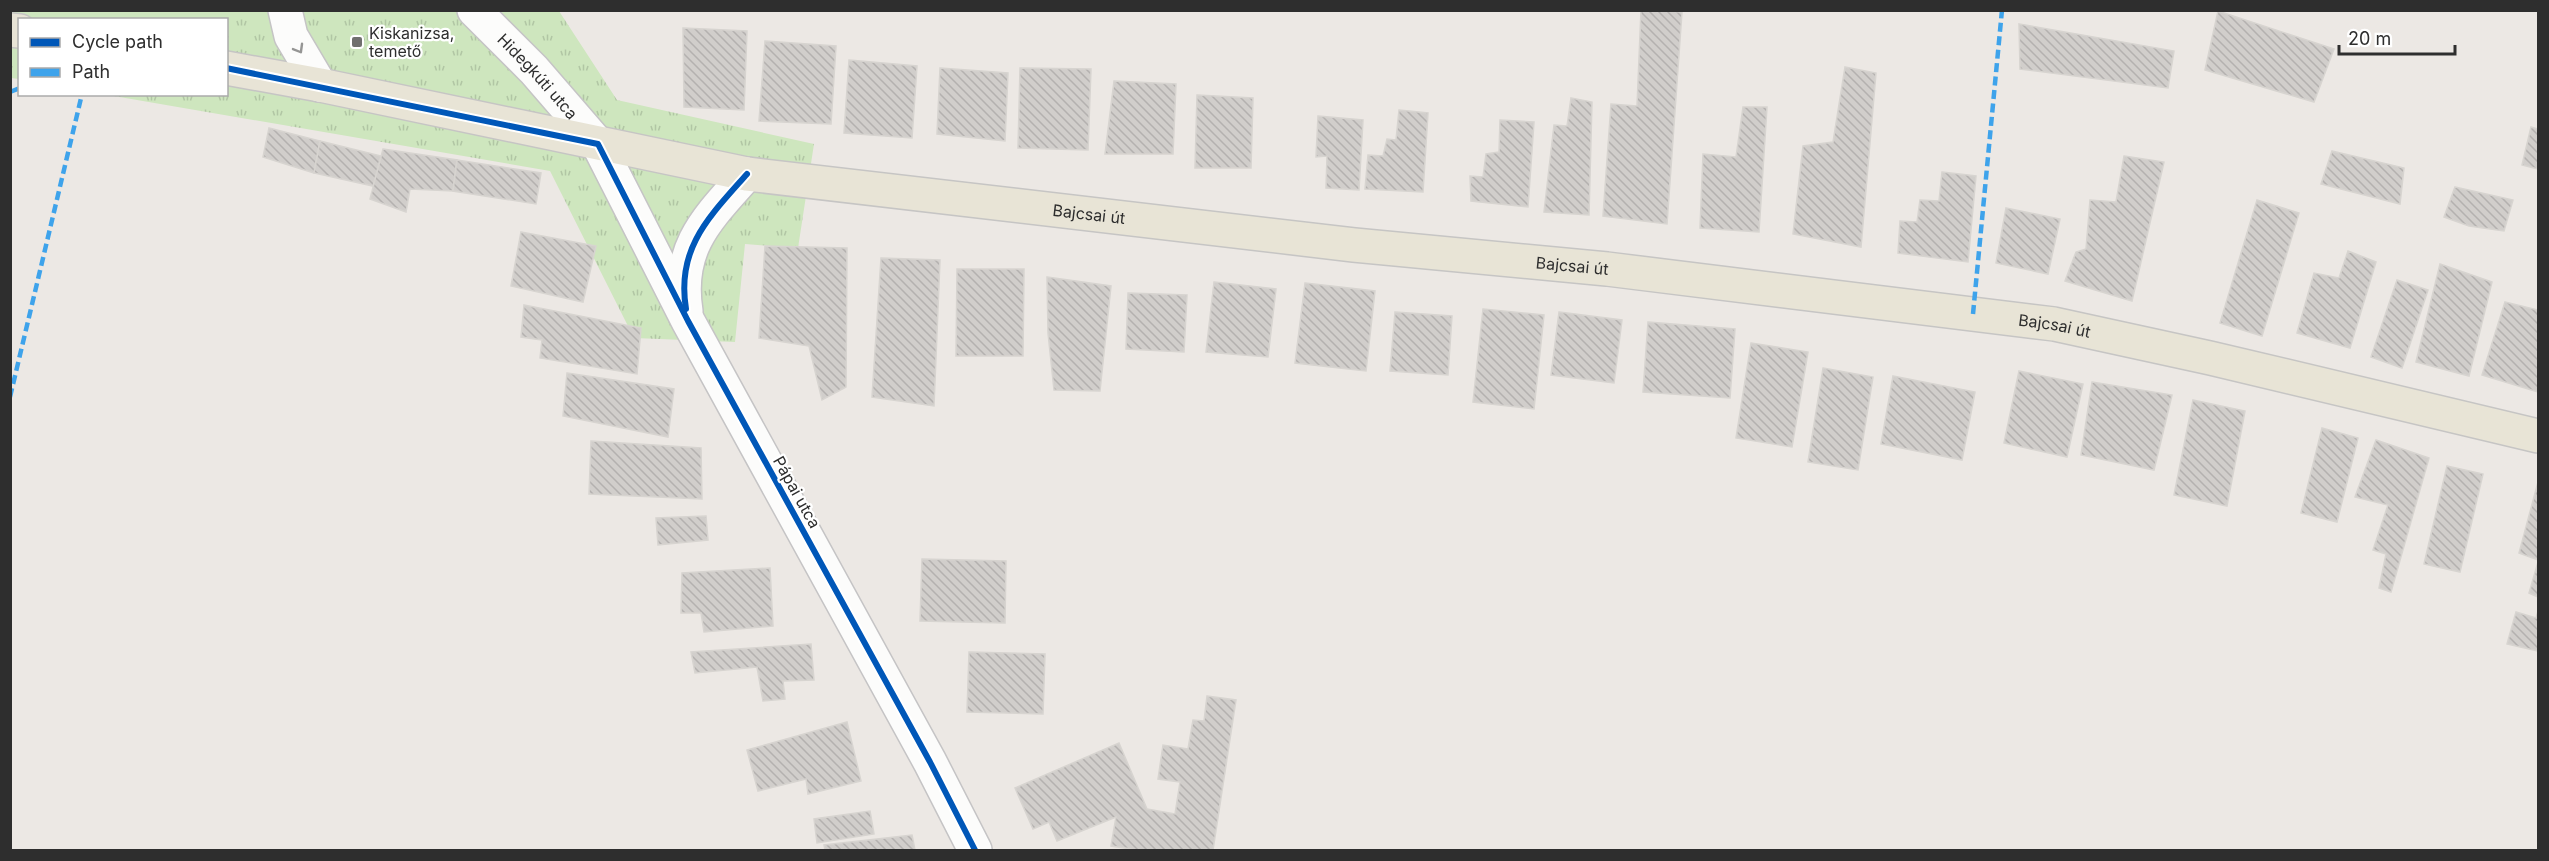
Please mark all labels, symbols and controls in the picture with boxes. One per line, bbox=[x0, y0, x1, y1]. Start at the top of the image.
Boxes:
legend bbox=[18, 18, 228, 96]
scale bar bbox=[2339, 18, 2454, 56]
place label: Kiskanizsa, temető bbox=[369, 23, 454, 61]
text: 20 m bbox=[2348, 28, 2391, 49]
street label: Hidegkúti utca bbox=[493, 29, 582, 123]
text: Cycle path bbox=[72, 31, 163, 52]
marker: Kiskanizsa, temető bbox=[350, 35, 364, 49]
one-way arrow bbox=[292, 43, 303, 53]
text: Path bbox=[72, 61, 110, 82]
street label: Bajcsai út bbox=[1052, 200, 1126, 228]
street label: Bajcsai út bbox=[1535, 252, 1609, 279]
street label: Bajcsai út bbox=[2017, 310, 2092, 342]
street label: Pápai utca bbox=[769, 452, 825, 532]

